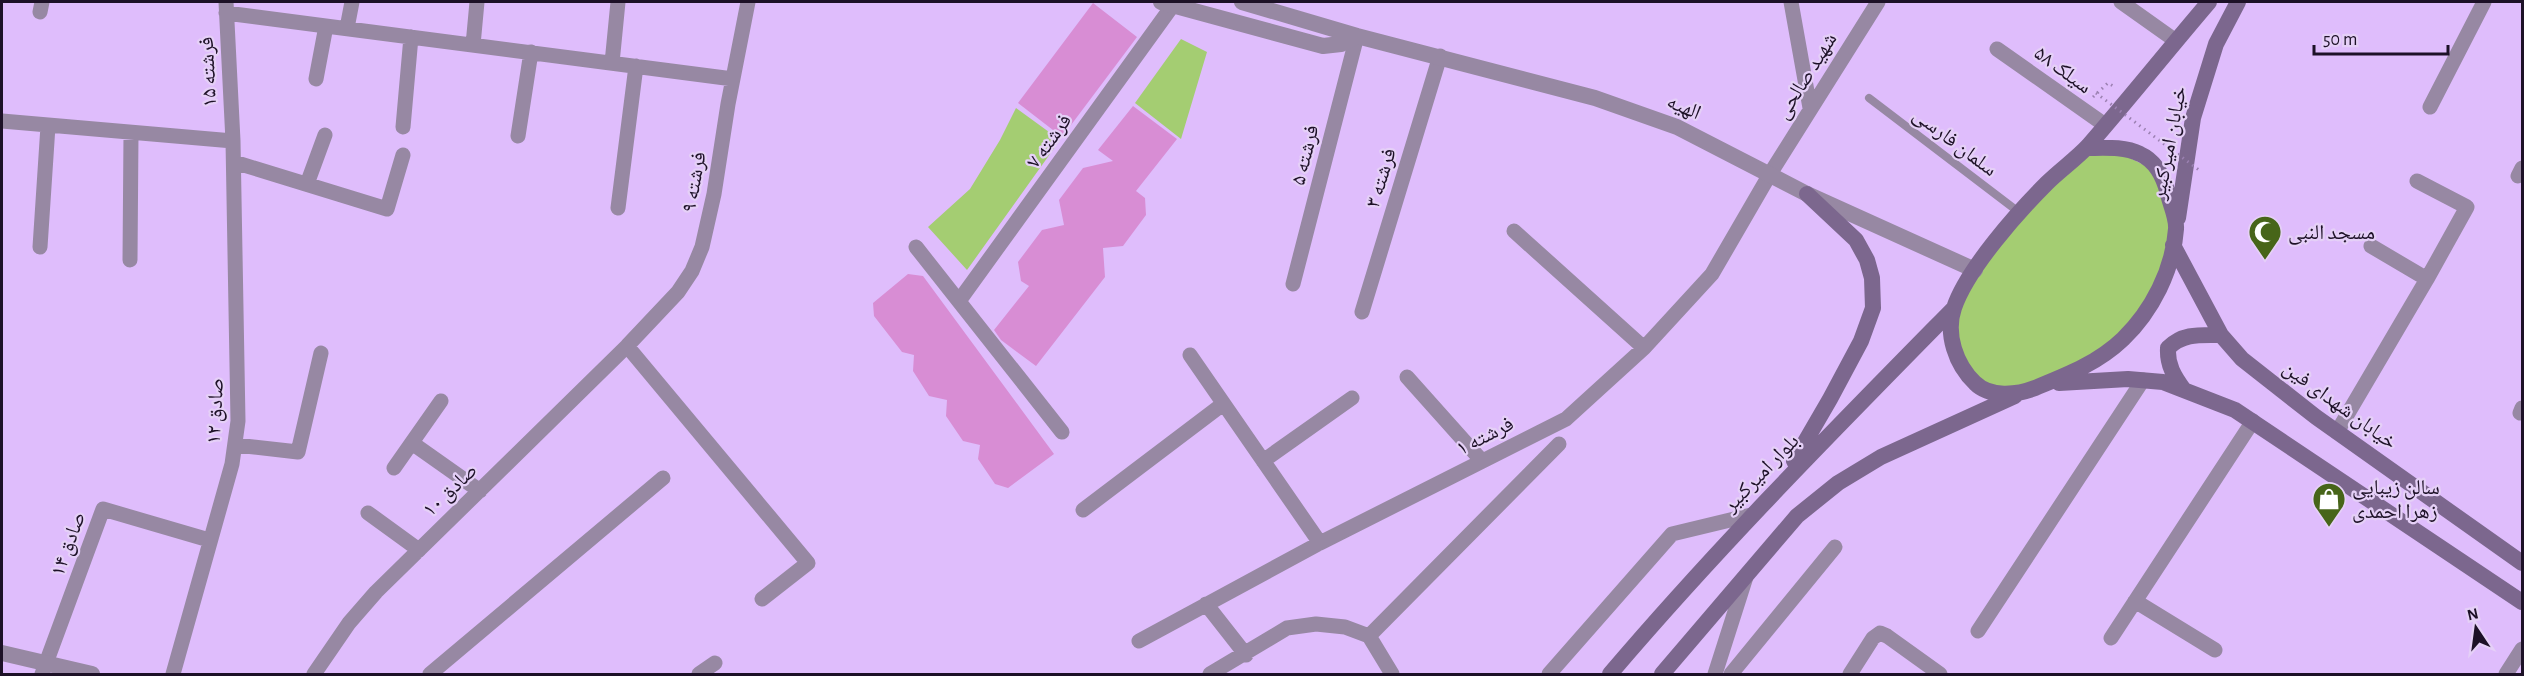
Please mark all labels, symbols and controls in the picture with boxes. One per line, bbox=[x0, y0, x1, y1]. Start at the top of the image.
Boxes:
scale bar bbox=[2314, 18, 2448, 56]
street label: شهید صالحی bbox=[1771, 29, 1842, 124]
text: 50 m bbox=[2323, 31, 2357, 49]
street label: فرشته ۱۵ bbox=[196, 36, 220, 108]
street label: سیلک ۵۸ bbox=[2030, 42, 2096, 98]
street label: خیابان امیرکبیر bbox=[2148, 85, 2191, 202]
street label: الهیه bbox=[1664, 91, 1704, 124]
street label: سلمان فارسی bbox=[1908, 104, 2001, 182]
street label: فرشته ۷ bbox=[1023, 110, 1075, 172]
street label: فرشته ۵ bbox=[1287, 123, 1323, 187]
street label: فرشته ۳ bbox=[1362, 146, 1400, 210]
street label: فرشته ۹ bbox=[678, 150, 710, 214]
mosque icon: مسجد النبی bbox=[2247, 214, 2283, 261]
place label: مسجد النبی bbox=[2288, 222, 2375, 245]
street label: خیابان شهدای فین bbox=[2278, 357, 2401, 455]
street label: صادق ۱۲ bbox=[203, 377, 229, 445]
street label: فرشته ۱ bbox=[1453, 413, 1517, 459]
street label: بلوار امیرکبیر bbox=[1718, 430, 1803, 517]
street label: صادق ۱۰ bbox=[419, 459, 483, 522]
place label: سالن‌ زیبایی زهرا احمدی bbox=[2352, 477, 2440, 523]
shop icon: سالن‌ زیبایی زهرا احمدی bbox=[2311, 481, 2347, 528]
street label: صادق ۱۴ bbox=[47, 509, 91, 579]
north arrow bbox=[2446, 598, 2506, 658]
text: N bbox=[2466, 605, 2480, 623]

